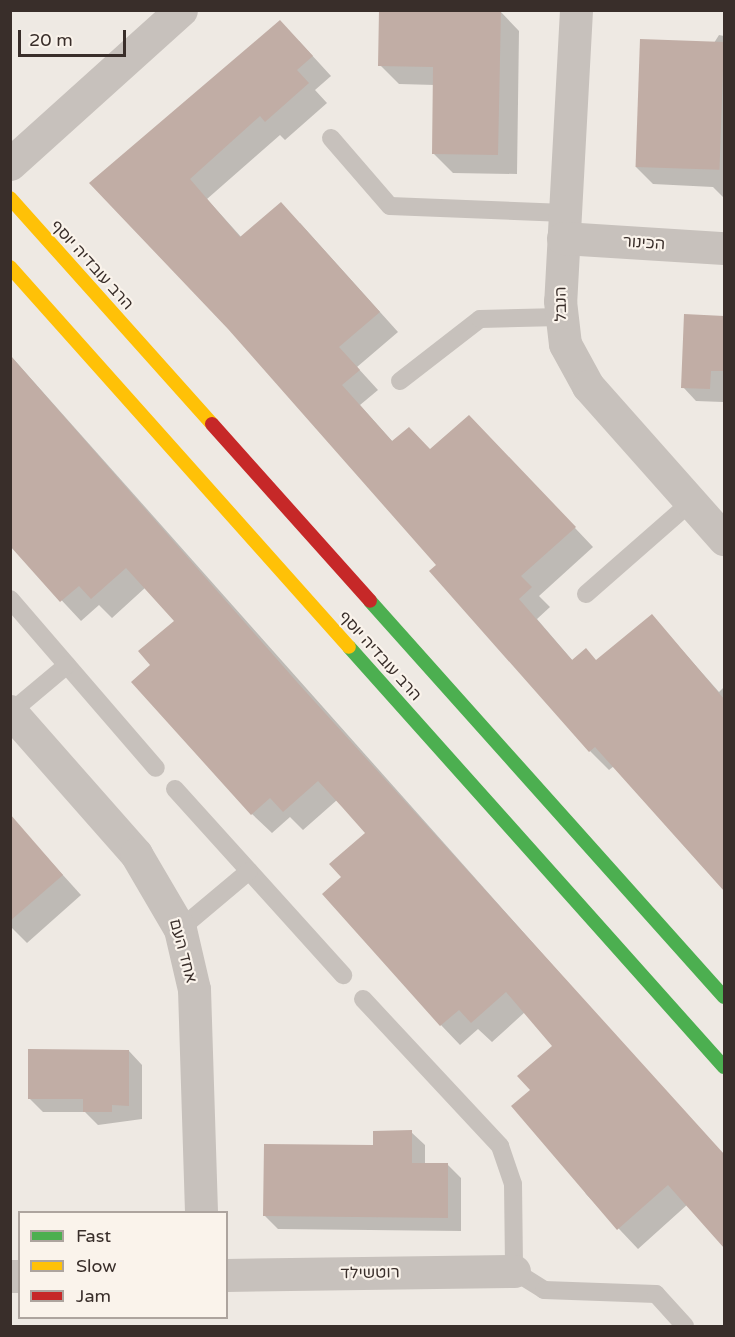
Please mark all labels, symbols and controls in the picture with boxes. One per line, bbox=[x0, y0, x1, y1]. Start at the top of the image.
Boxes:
scale bar bbox=[21, 18, 129, 56]
text: 20 m bbox=[29, 29, 73, 51]
street label: הרב עובדיה יוסף bbox=[47, 216, 137, 314]
street label: הכינור bbox=[622, 232, 666, 254]
street label: הנבל bbox=[551, 286, 571, 322]
street label: הרב עובדיה יוסף bbox=[335, 607, 425, 705]
street label: אחד העם bbox=[165, 917, 201, 985]
legend bbox=[18, 1211, 228, 1319]
text: Fast bbox=[76, 1225, 111, 1247]
text: Slow bbox=[76, 1255, 117, 1277]
street label: רוטשילד bbox=[340, 1263, 400, 1283]
text: Jam bbox=[76, 1285, 111, 1307]

